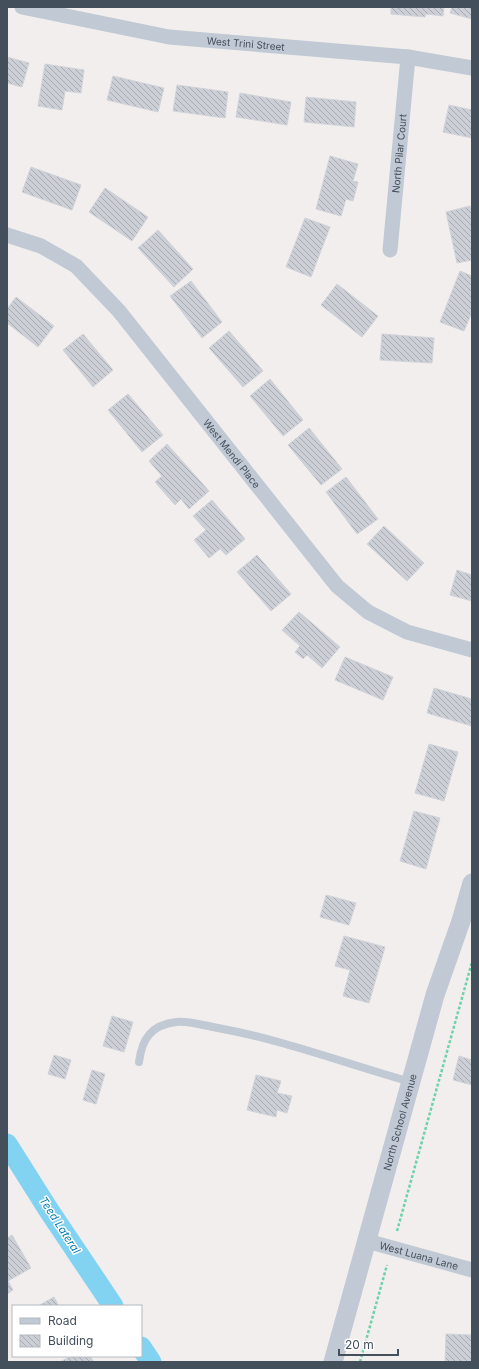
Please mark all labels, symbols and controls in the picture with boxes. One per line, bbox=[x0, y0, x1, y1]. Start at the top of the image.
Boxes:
street label: West Trini Street bbox=[206, 34, 286, 53]
street label: North Pilar Court bbox=[389, 113, 409, 193]
street label: West Mendi Place bbox=[201, 416, 263, 490]
street label: North School Avenue bbox=[381, 1072, 419, 1172]
water label: Teed Lateral bbox=[36, 1194, 84, 1256]
street label: West Luana Lane bbox=[378, 1239, 460, 1272]
legend bbox=[12, 1305, 142, 1357]
text: Road bbox=[48, 1313, 77, 1328]
scale bar bbox=[339, 1331, 398, 1357]
text: Building bbox=[48, 1333, 93, 1348]
text: 20 m bbox=[345, 1337, 374, 1352]

